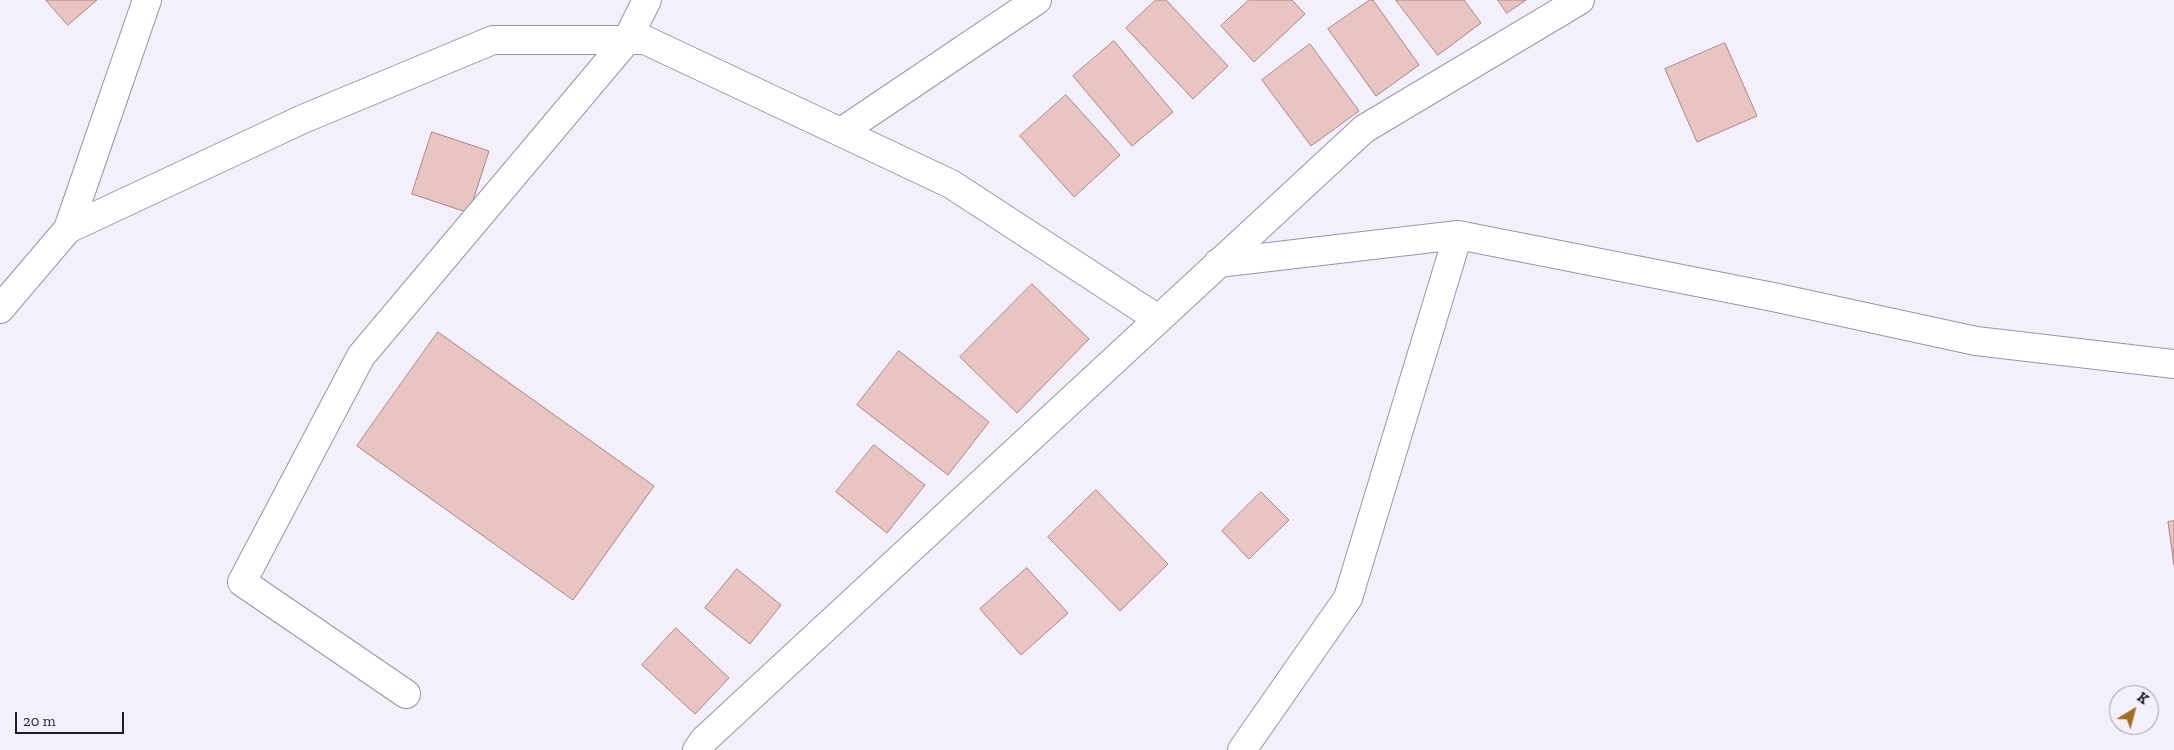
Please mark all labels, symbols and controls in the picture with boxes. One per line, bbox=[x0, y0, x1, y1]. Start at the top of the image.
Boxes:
north arrow bbox=[2109, 685, 2159, 735]
text: K bbox=[2134, 689, 2152, 708]
scale bar bbox=[18, 702, 126, 734]
text: 20 m bbox=[23, 712, 56, 730]

